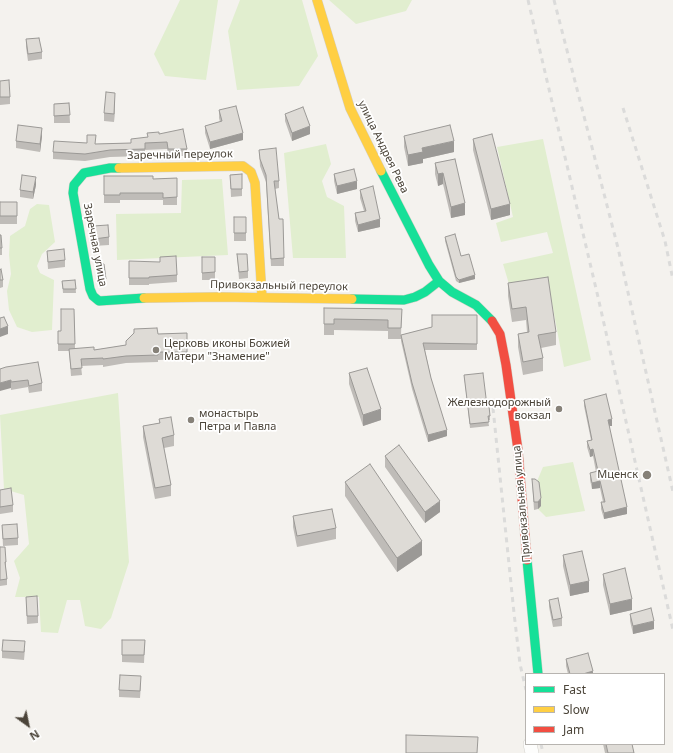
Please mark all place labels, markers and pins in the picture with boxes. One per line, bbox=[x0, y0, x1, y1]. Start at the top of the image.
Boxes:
place label: Церковь иконы Божией Матери "Знамение" bbox=[164, 337, 290, 363]
marker: Церковь иконы Божией Матери "Знамение" bbox=[151, 345, 161, 355]
place label: Железнодорожный вокзал bbox=[448, 396, 551, 422]
marker: Железнодорожный вокзал bbox=[554, 404, 564, 414]
place label: монастырь Петра и Павла bbox=[199, 407, 276, 433]
marker: монастырь Петра и Павла bbox=[186, 415, 196, 425]
place label: Мценск bbox=[597, 468, 638, 482]
marker: Мценск bbox=[641, 469, 653, 481]

